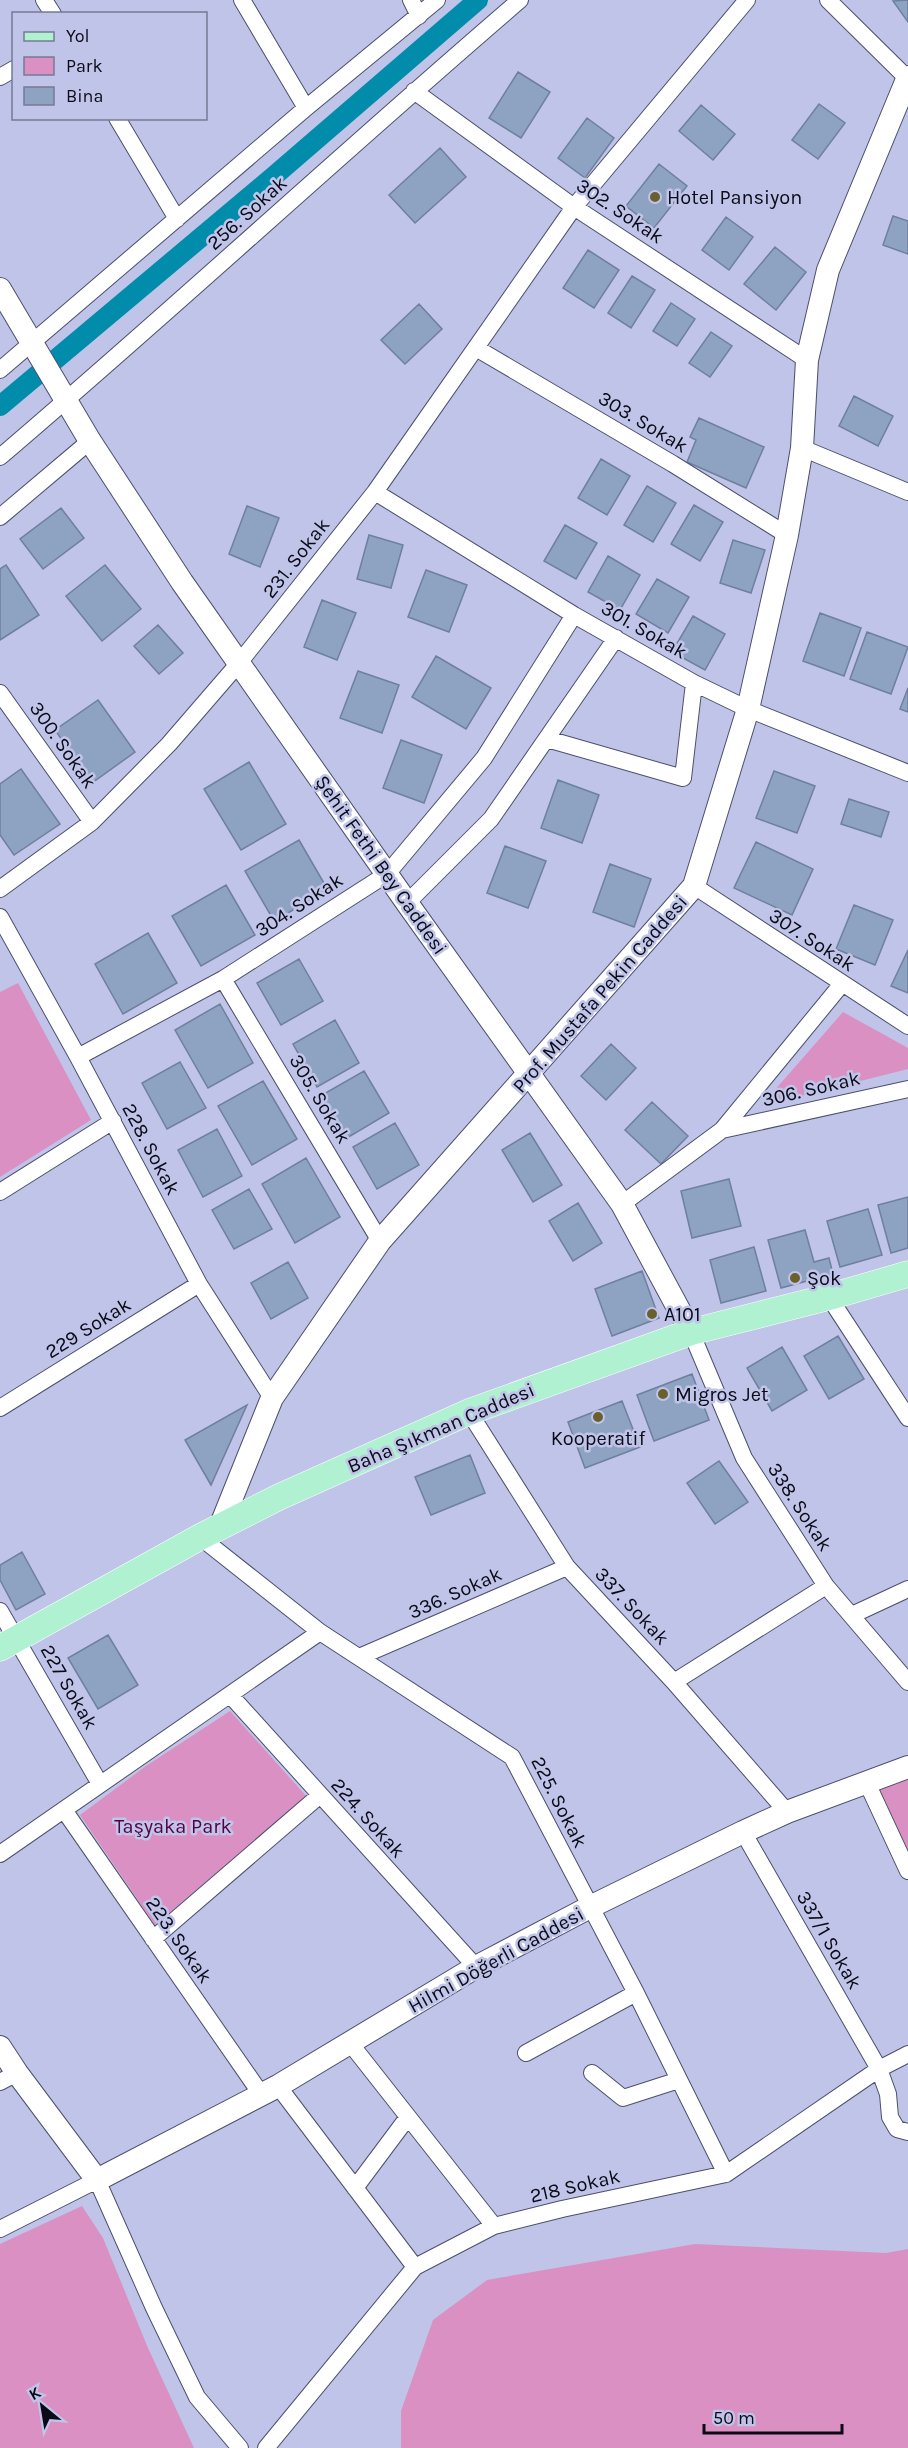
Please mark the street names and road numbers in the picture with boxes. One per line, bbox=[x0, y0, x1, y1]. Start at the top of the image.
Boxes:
street label: 256. Sokak bbox=[202, 171, 292, 255]
street label: 302. Sokak bbox=[572, 173, 668, 249]
street label: 303. Sokak bbox=[594, 386, 692, 458]
street label: 231. Sokak bbox=[258, 514, 334, 602]
street label: 301. Sokak bbox=[597, 596, 691, 664]
street label: 300. Sokak bbox=[25, 697, 101, 793]
street label: Şehit Fethi Bey Caddesi bbox=[310, 771, 452, 959]
street label: 304. Sokak bbox=[251, 868, 347, 942]
street label: Prof. Mustafa Pekin Caddesi bbox=[508, 891, 692, 1097]
street label: 307. Sokak bbox=[765, 904, 859, 976]
street label: 305. Sokak bbox=[284, 1050, 356, 1148]
street label: 306. Sokak bbox=[760, 1067, 862, 1111]
street label: 228. Sokak bbox=[117, 1099, 185, 1199]
street label: 229 Sokak bbox=[41, 1293, 135, 1363]
street label: Baha Şıkman Caddesi bbox=[344, 1378, 538, 1478]
street label: 338. Sokak bbox=[763, 1458, 837, 1556]
street label: 336. Sokak bbox=[405, 1562, 505, 1624]
street label: 337. Sokak bbox=[590, 1562, 674, 1650]
street label: 227 Sokak bbox=[36, 1641, 102, 1733]
street label: 225. Sokak bbox=[526, 1753, 592, 1851]
street label: 224. Sokak bbox=[326, 1773, 410, 1863]
street label: 337/1 Sokak bbox=[792, 1887, 866, 1993]
street label: 223. Sokak bbox=[141, 1892, 217, 1988]
street label: Hilmi Döğerli Caddesi bbox=[404, 1902, 588, 2018]
street label: 218 Sokak bbox=[528, 2164, 622, 2208]

